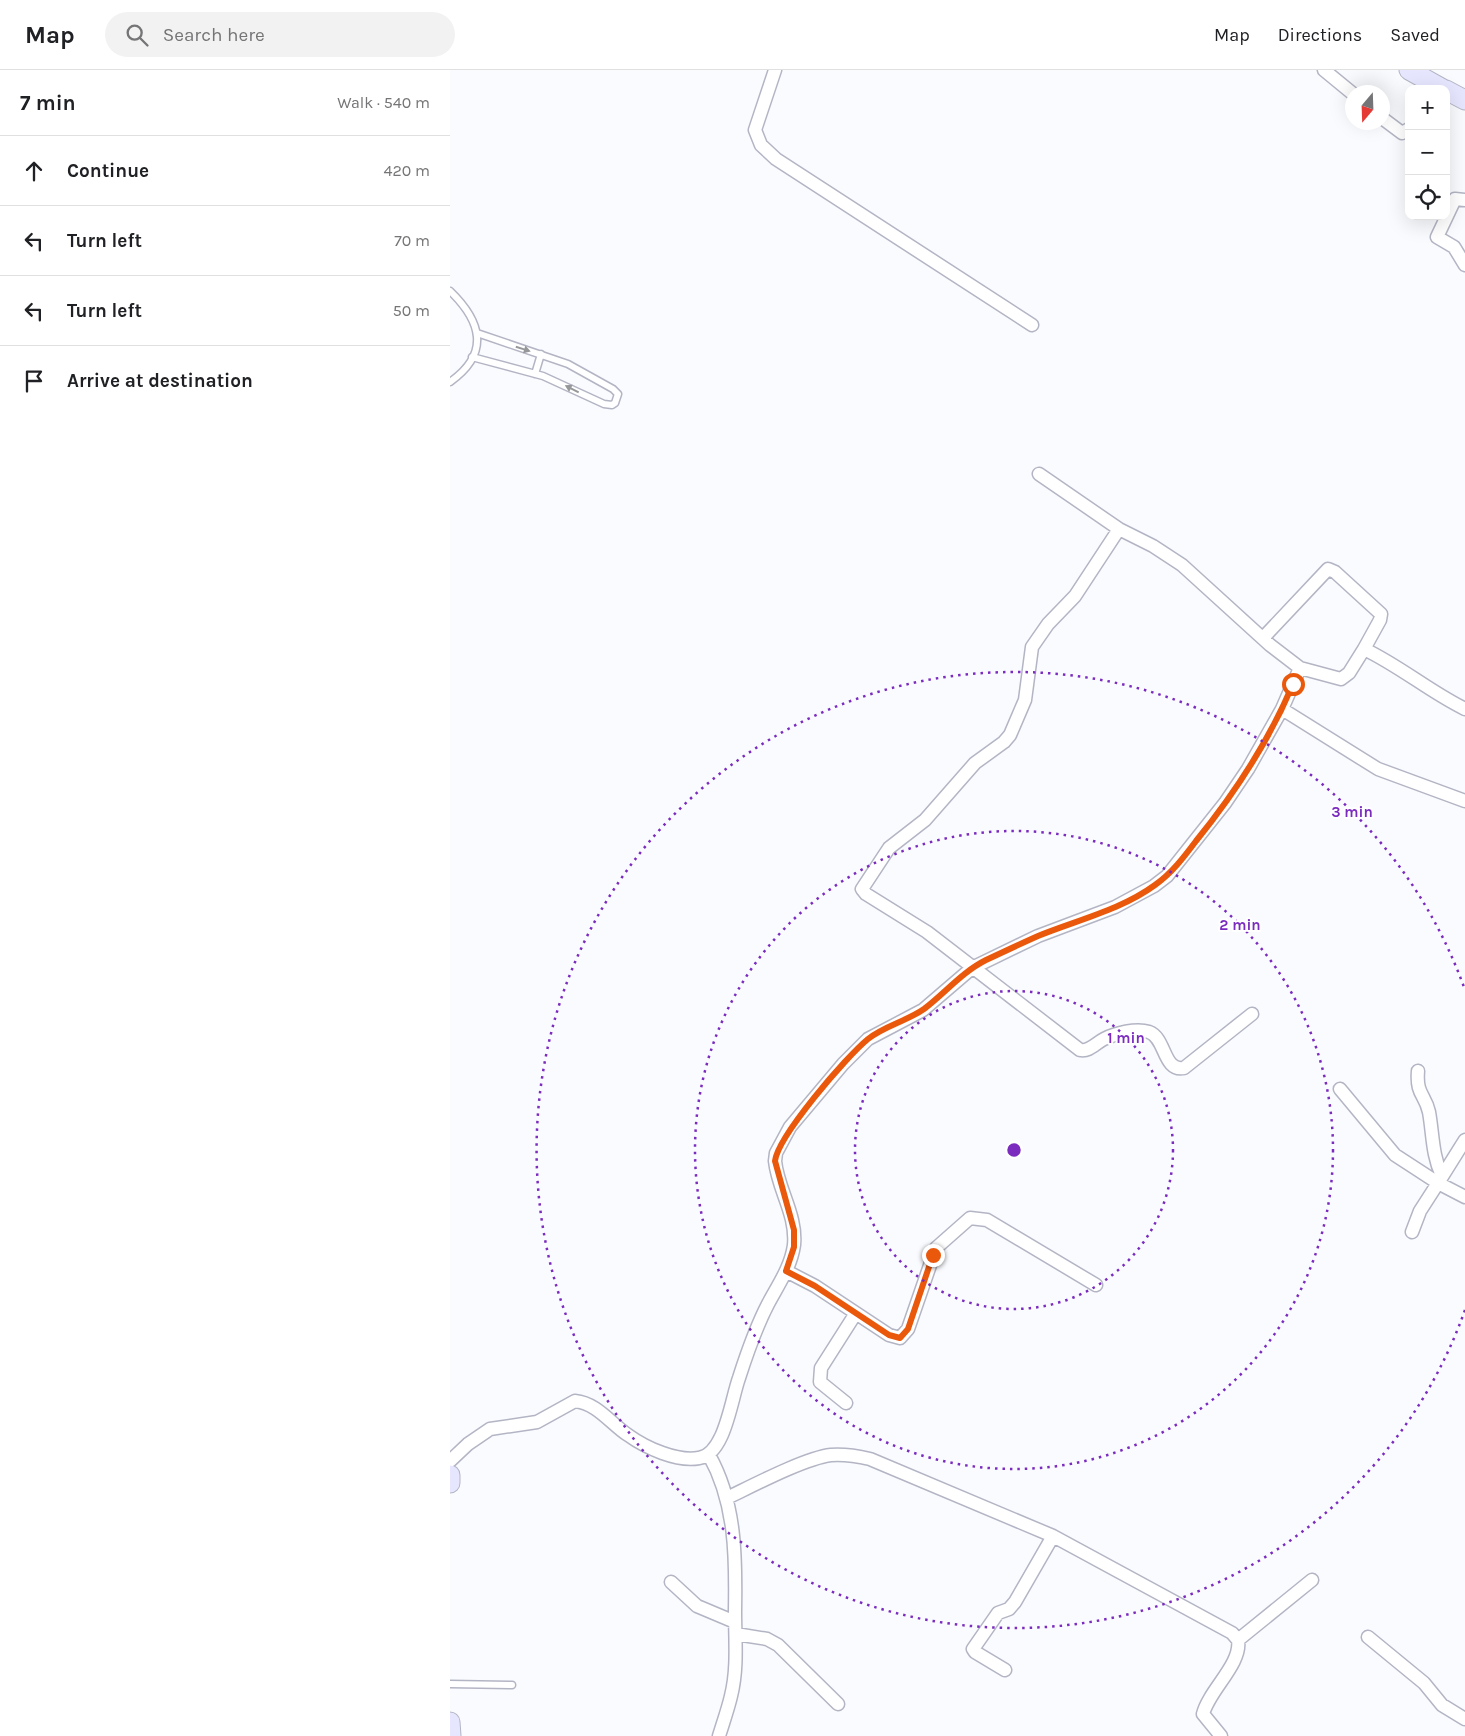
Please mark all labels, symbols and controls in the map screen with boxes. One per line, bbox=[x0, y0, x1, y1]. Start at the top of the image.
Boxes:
search box bbox=[105, 12, 455, 57]
text: Map bbox=[25, 21, 75, 49]
icon: search bbox=[123, 21, 151, 49]
text: Search here bbox=[163, 24, 265, 46]
text: Map bbox=[1214, 24, 1250, 46]
text: Directions bbox=[1278, 24, 1362, 46]
text: Saved bbox=[1390, 24, 1440, 46]
north arrow bbox=[1345, 85, 1390, 130]
map controls bbox=[1405, 85, 1450, 220]
button: + bbox=[1405, 85, 1450, 130]
text: 7 min bbox=[20, 91, 76, 115]
text: Walk · 540 m bbox=[337, 93, 430, 112]
button: − bbox=[1405, 130, 1450, 175]
icon: ahead bbox=[20, 157, 48, 185]
text: Continue bbox=[67, 160, 149, 182]
text: 420 m bbox=[384, 161, 430, 180]
button: locate bbox=[1405, 175, 1450, 220]
icon: left bbox=[20, 227, 48, 255]
text: Turn left bbox=[67, 230, 142, 252]
text: 70 m bbox=[394, 231, 430, 250]
icon: left bbox=[20, 297, 48, 325]
text: Turn left bbox=[67, 300, 142, 322]
text: 50 m bbox=[393, 301, 430, 320]
one-way arrow bbox=[516, 345, 531, 353]
icon: arrive bbox=[20, 367, 48, 395]
text: Arrive at destination bbox=[67, 370, 253, 392]
one-way arrow bbox=[565, 385, 580, 393]
route start bbox=[1282, 673, 1305, 696]
text: 3 min bbox=[1331, 803, 1373, 821]
text: 2 min bbox=[1219, 916, 1261, 934]
text: 1 min bbox=[1107, 1029, 1145, 1047]
centre of rings bbox=[1005, 1141, 1023, 1159]
route end bbox=[922, 1244, 945, 1267]

